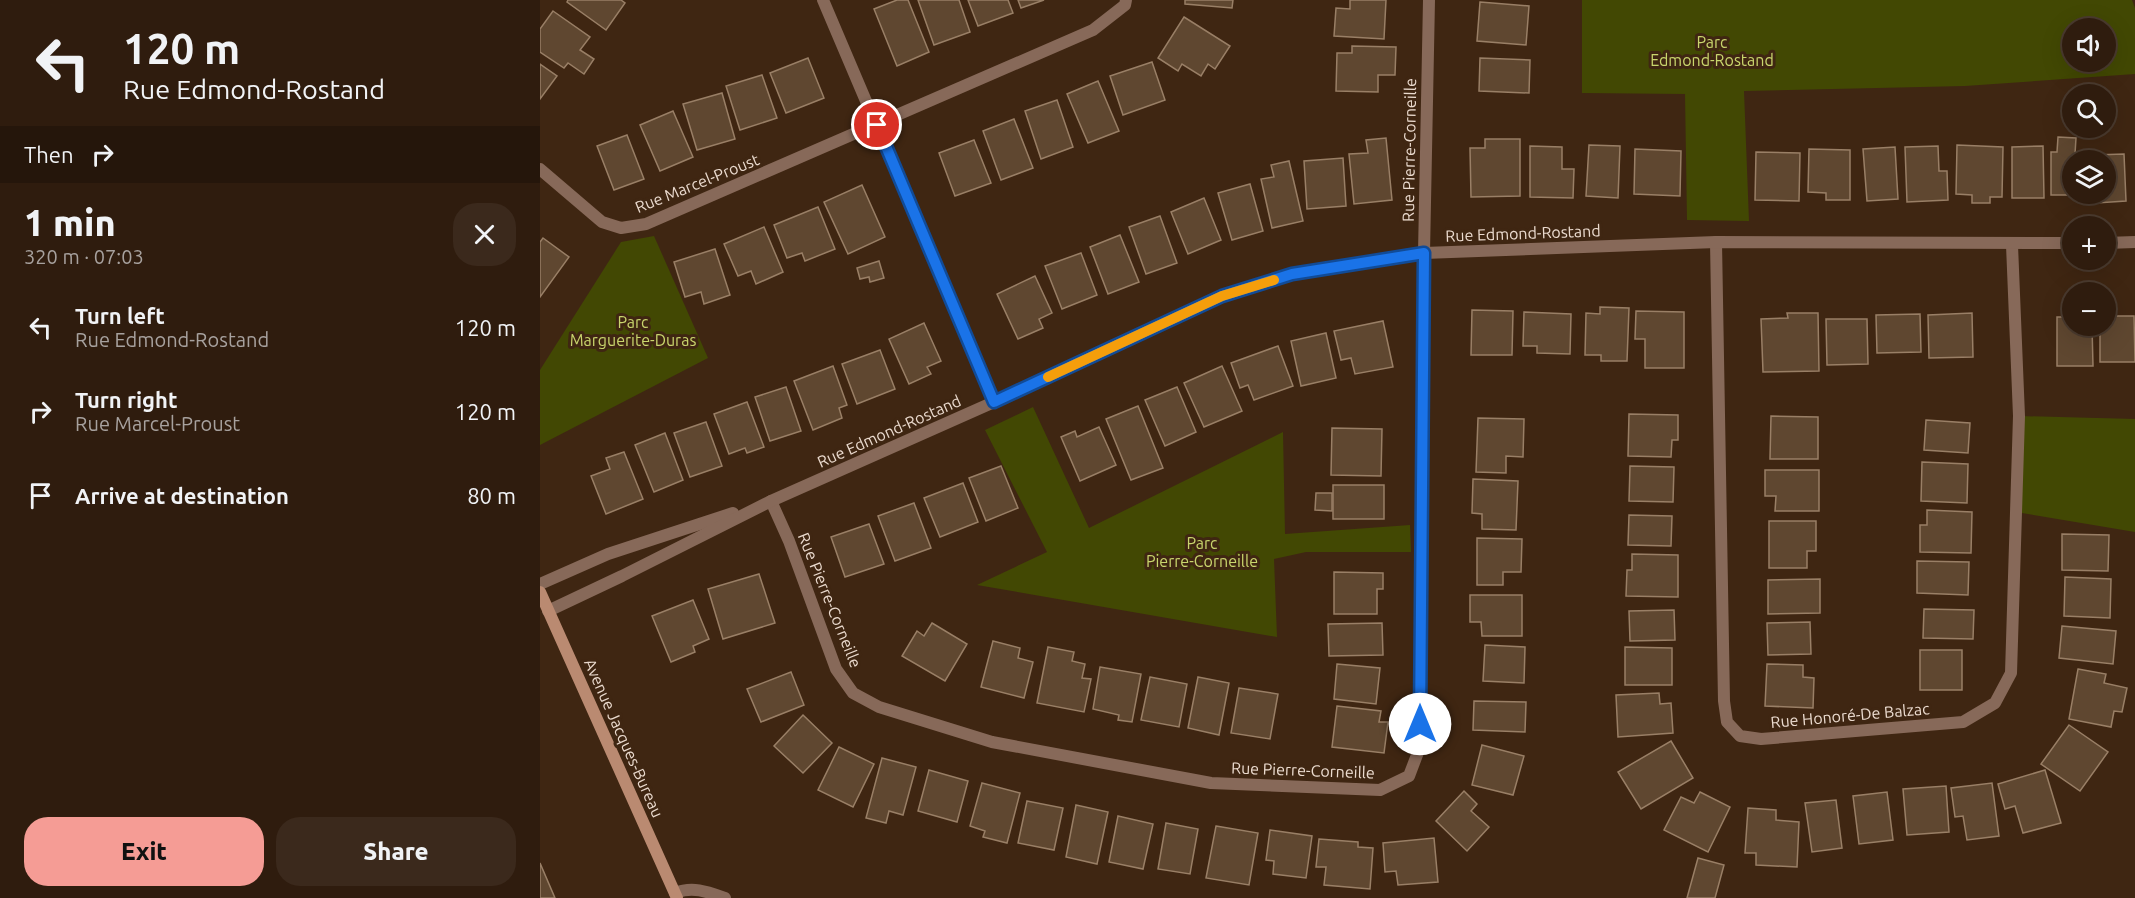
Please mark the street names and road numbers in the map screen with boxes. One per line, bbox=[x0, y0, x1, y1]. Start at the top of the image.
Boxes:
street label: Rue Pierre-Corneille bbox=[1399, 78, 1419, 222]
street label: Rue Marcel-Proust bbox=[632, 150, 762, 216]
street label: Rue Edmond-Rostand bbox=[1445, 221, 1601, 245]
street label: Rue Edmond-Rostand bbox=[814, 391, 964, 471]
street label: Rue Pierre-Corneille bbox=[795, 530, 865, 670]
street label: Avenue Jacques-Bureau bbox=[581, 656, 667, 820]
street label: Rue Honoré-De Balzac bbox=[1770, 699, 1931, 731]
street label: Rue Pierre-Corneille bbox=[1231, 758, 1375, 782]

